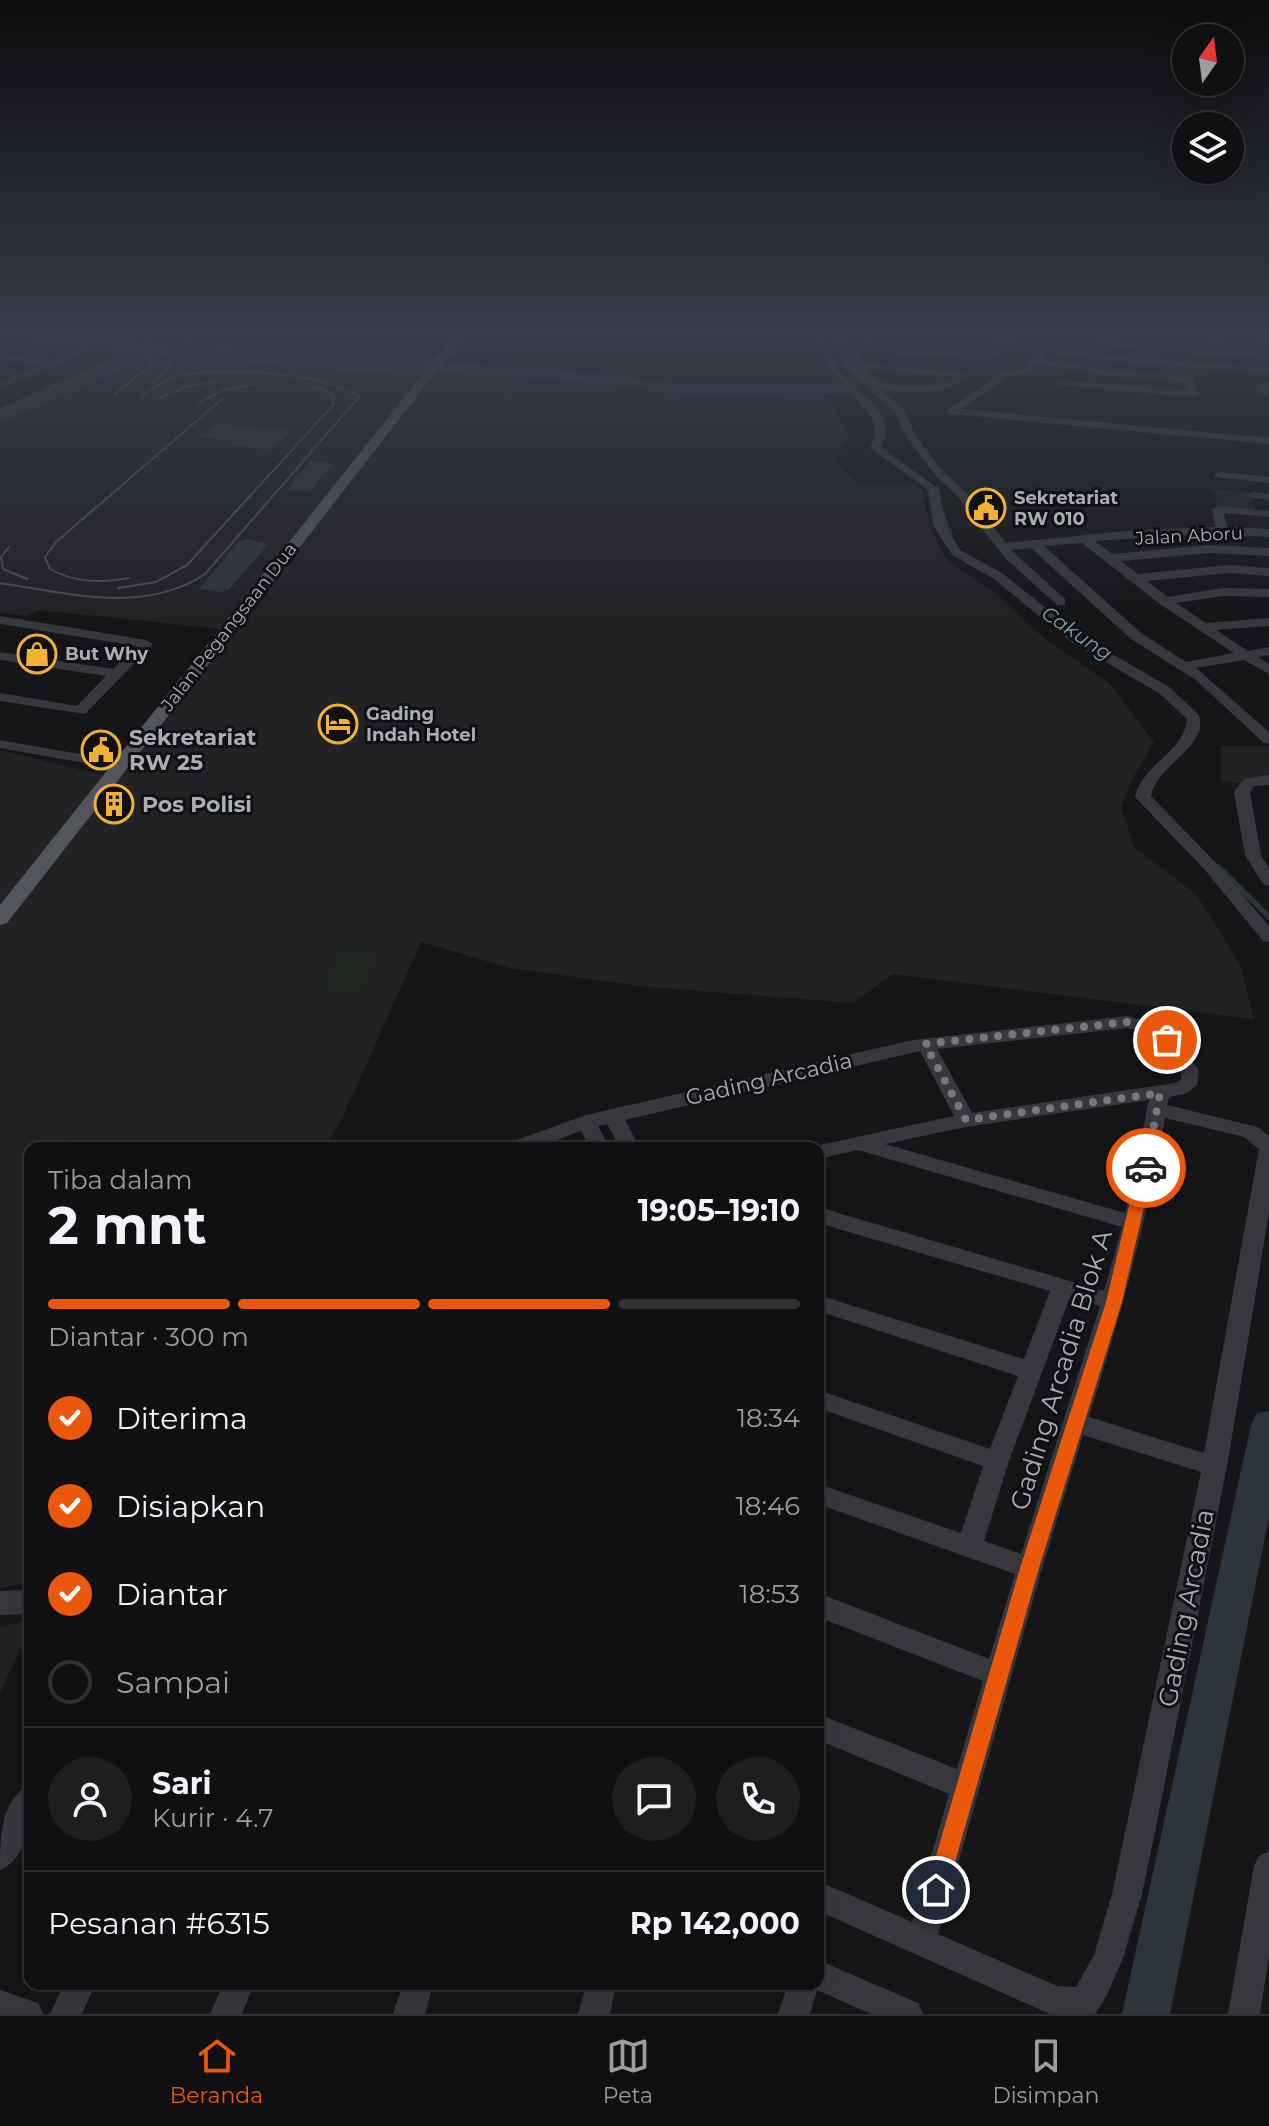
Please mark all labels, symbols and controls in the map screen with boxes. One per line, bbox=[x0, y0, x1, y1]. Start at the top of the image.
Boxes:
north arrow bbox=[1172, 24, 1244, 96]
map controls bbox=[1172, 24, 1244, 184]
button: layers bbox=[1172, 112, 1244, 184]
public building icon: Sekretariat RW 010 bbox=[965, 487, 1007, 529]
place label: Sekretariat RW 010 bbox=[1014, 487, 1118, 530]
street label: Jalan Aboru bbox=[1134, 522, 1243, 550]
street label: Jalan Pegangsaan Dua bbox=[156, 538, 302, 716]
water label: Cakung bbox=[1037, 601, 1117, 665]
shop icon: But Why bbox=[16, 633, 58, 675]
place label: But Why bbox=[65, 643, 148, 665]
hotel icon: Gading Indah Hotel bbox=[317, 703, 359, 745]
place label: Gading Indah Hotel bbox=[366, 703, 476, 746]
place label: Sekretariat RW 25 bbox=[129, 724, 257, 776]
public building icon: Sekretariat RW 25 bbox=[80, 729, 122, 771]
building icon: Pos Polisi bbox=[93, 783, 135, 825]
place label: Pos Polisi bbox=[142, 791, 252, 818]
pin bbox=[1133, 1006, 1201, 1074]
icon: bag bbox=[1145, 1018, 1189, 1062]
street label: Gading Arcadia bbox=[683, 1047, 855, 1111]
courier bbox=[1106, 1128, 1186, 1208]
icon: car bbox=[1124, 1146, 1168, 1190]
text: Tiba dalam bbox=[48, 1164, 193, 1196]
text: 19:05–19:10 bbox=[638, 1192, 800, 1229]
text: 2 mnt bbox=[48, 1194, 207, 1257]
street label: Gading Arcadia Blok A bbox=[1003, 1226, 1119, 1514]
text: Diantar · 300 m bbox=[48, 1321, 249, 1353]
icon: check bbox=[48, 1396, 92, 1440]
text: Diterima bbox=[116, 1400, 248, 1437]
text: 18:34 bbox=[737, 1402, 800, 1434]
icon: check bbox=[48, 1484, 92, 1528]
text: Disiapkan bbox=[116, 1488, 265, 1525]
text: 18:46 bbox=[735, 1490, 800, 1522]
street label: Gading Arcadia bbox=[1151, 1506, 1221, 1710]
icon: check bbox=[48, 1572, 92, 1616]
text: Diantar bbox=[116, 1576, 228, 1613]
text: 18:53 bbox=[739, 1578, 800, 1610]
text: Sampai bbox=[116, 1664, 230, 1701]
button: person bbox=[48, 1757, 132, 1841]
button: chat bbox=[612, 1757, 696, 1841]
button: phone bbox=[716, 1757, 800, 1841]
text: Sari bbox=[152, 1765, 212, 1802]
text: Kurir · 4.7 bbox=[152, 1802, 274, 1834]
pin bbox=[902, 1856, 970, 1924]
icon: home bbox=[914, 1868, 958, 1912]
text: Pesanan #6315 bbox=[48, 1905, 270, 1942]
text: Rp 142,000 bbox=[630, 1905, 800, 1942]
tab: Beranda bbox=[170, 2034, 263, 2109]
tab: Peta bbox=[603, 2034, 653, 2109]
tab: Disimpan bbox=[992, 2034, 1099, 2109]

